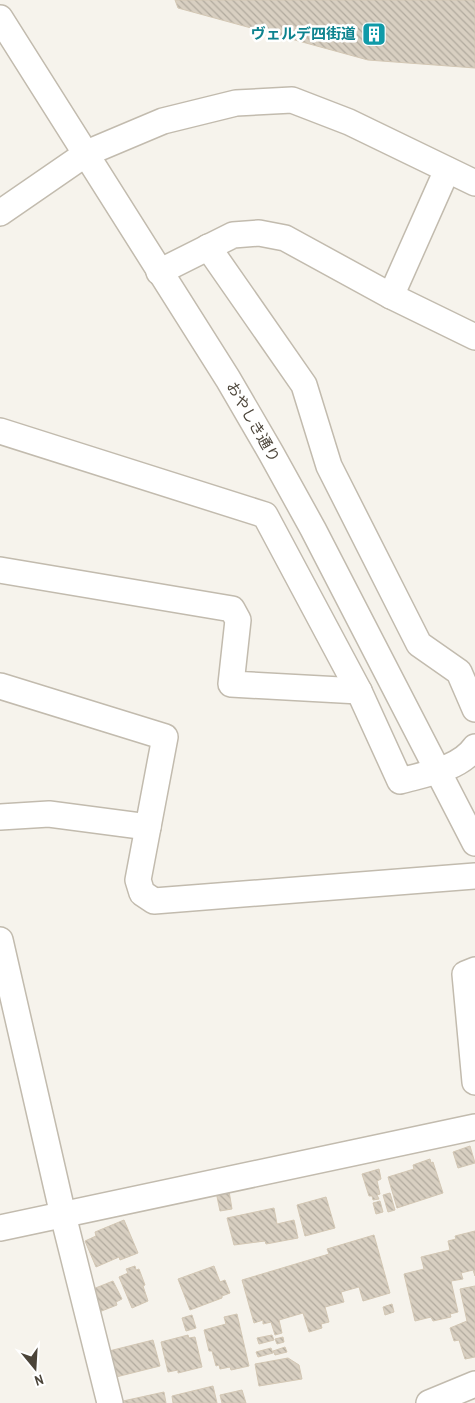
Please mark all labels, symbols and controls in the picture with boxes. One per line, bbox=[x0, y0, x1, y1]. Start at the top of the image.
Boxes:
building icon: ヴェルデ四街道 bbox=[361, 21, 387, 47]
place label: ヴェルデ四街道 bbox=[251, 23, 356, 44]
street label: おやしき通り bbox=[222, 378, 285, 466]
north arrow bbox=[10, 1343, 60, 1393]
text: N bbox=[32, 1371, 46, 1390]

